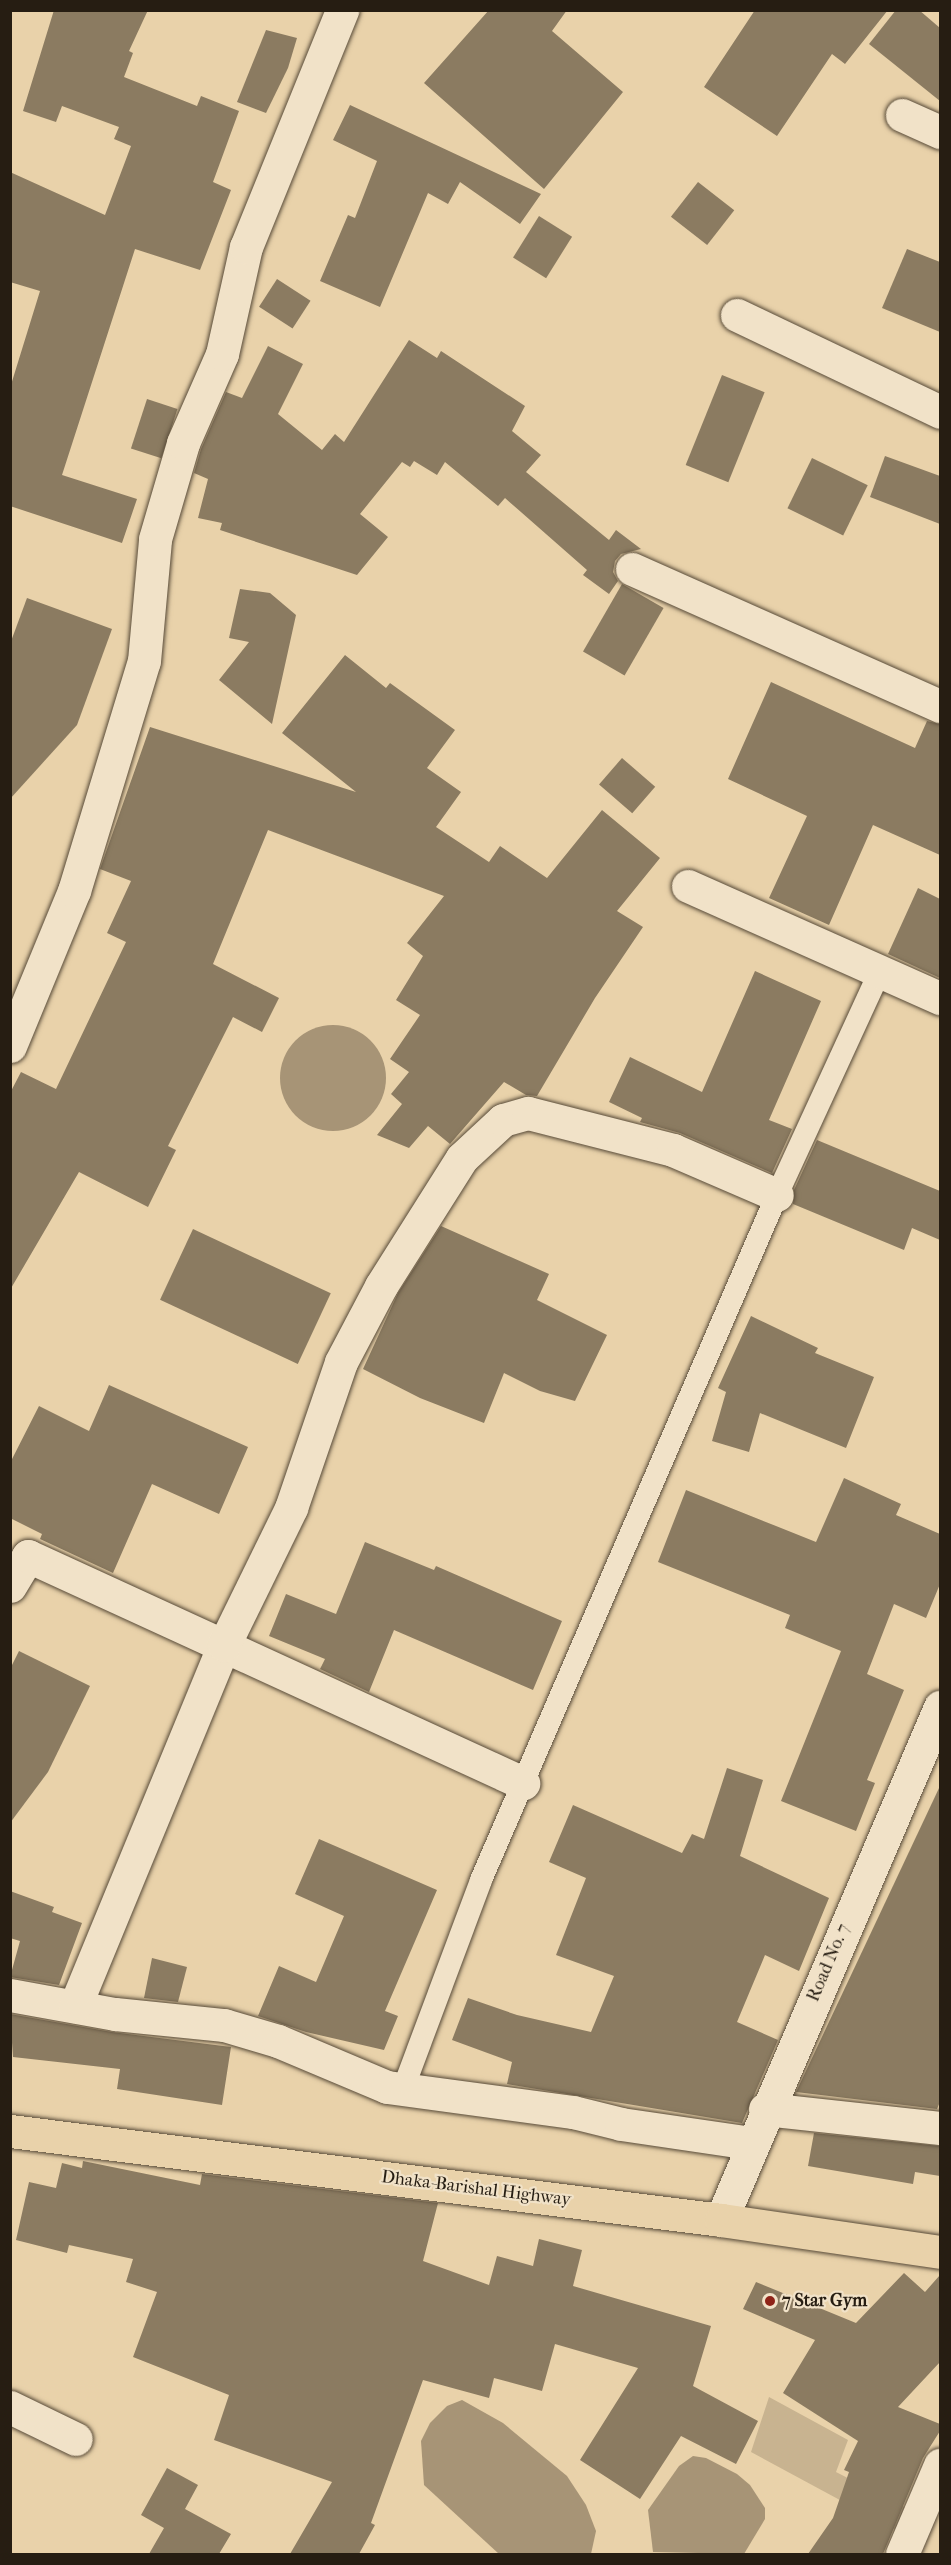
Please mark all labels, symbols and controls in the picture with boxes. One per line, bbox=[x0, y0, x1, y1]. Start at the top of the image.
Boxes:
street label: Road No. 7 bbox=[803, 1921, 855, 2005]
street label: Dhaka-Barishal Highway bbox=[380, 2167, 572, 2211]
place label: 7 Star Gym bbox=[782, 2290, 867, 2312]
marker: 7 Star Gym bbox=[763, 2294, 777, 2308]

